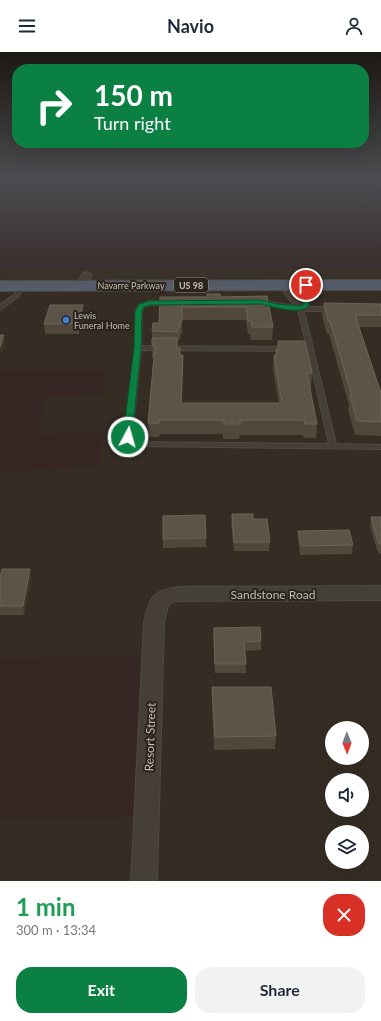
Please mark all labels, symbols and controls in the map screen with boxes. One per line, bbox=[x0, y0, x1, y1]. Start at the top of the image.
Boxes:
icon: menu bbox=[16, 15, 38, 37]
text: Navio bbox=[167, 15, 214, 37]
icon: person bbox=[343, 15, 365, 37]
text: 150 m bbox=[94, 78, 173, 112]
icon: right bbox=[28, 80, 80, 132]
text: Turn right bbox=[94, 112, 171, 134]
pin bbox=[289, 268, 323, 302]
icon: arrive bbox=[295, 274, 317, 296]
road number: US 98 bbox=[174, 278, 208, 292]
street label: Navarre Parkway bbox=[97, 280, 165, 291]
place label: Lewis Funeral Home bbox=[74, 310, 130, 331]
marker: Lewis Funeral Home bbox=[61, 315, 71, 325]
position arrow bbox=[107, 416, 149, 458]
street label: Sandstone Road bbox=[231, 587, 315, 602]
street label: Resort Street bbox=[141, 702, 159, 772]
north arrow bbox=[325, 721, 369, 765]
map controls bbox=[325, 721, 369, 869]
button: sound bbox=[325, 773, 369, 817]
button: layers bbox=[325, 825, 369, 869]
text: 1 min bbox=[16, 892, 76, 921]
button: close bbox=[323, 894, 365, 936]
text: 300 m · 13:34 bbox=[16, 922, 96, 938]
button: Exit bbox=[16, 967, 187, 1013]
button: Share bbox=[195, 967, 365, 1013]

